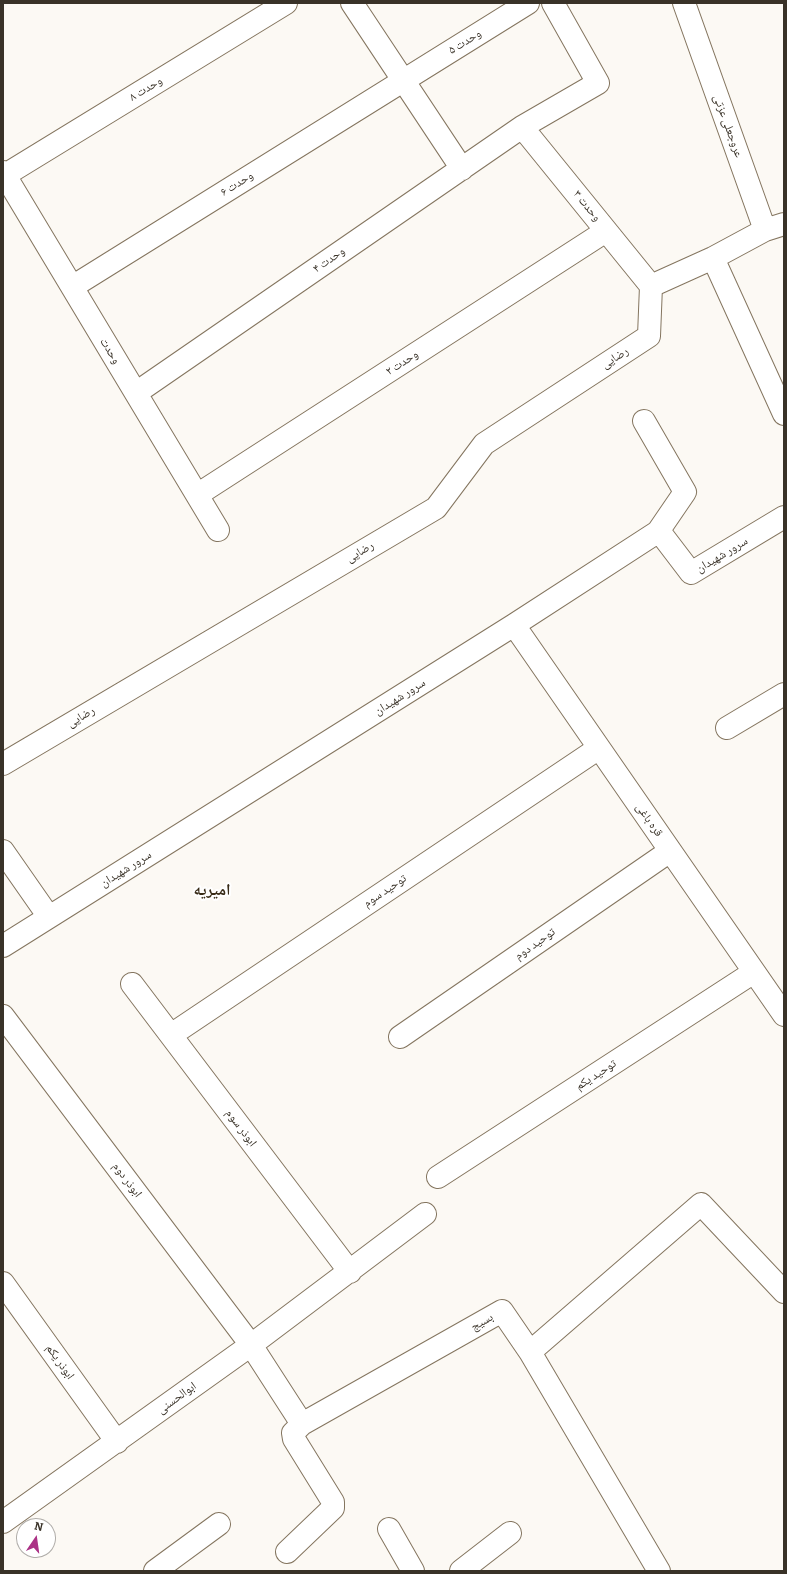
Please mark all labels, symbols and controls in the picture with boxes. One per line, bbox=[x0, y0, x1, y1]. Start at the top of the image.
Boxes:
street label: وحدت ۵ bbox=[446, 26, 484, 58]
street label: وحدت ۸ bbox=[127, 74, 165, 104]
street label: عروجعلی عزتی bbox=[710, 93, 746, 159]
street label: وحدت ۶ bbox=[218, 168, 256, 200]
street label: وحدت ۳ bbox=[570, 187, 604, 225]
street label: وحدت ۴ bbox=[310, 244, 348, 276]
street label: وحدت bbox=[97, 335, 123, 367]
street label: رضایی bbox=[599, 344, 631, 372]
street label: وحدت ۲ bbox=[383, 347, 421, 379]
street label: سرور شهیدان bbox=[694, 534, 750, 576]
street label: رضایی bbox=[344, 538, 376, 566]
street label: سرور شهیدان bbox=[372, 676, 428, 718]
street label: رضایی bbox=[65, 703, 97, 731]
street label: قره باغی bbox=[632, 800, 666, 840]
street label: سرور شهیدان bbox=[98, 848, 154, 890]
street label: توحید سوم bbox=[361, 871, 409, 911]
district label: امیریه bbox=[193, 881, 231, 901]
street label: توحید دوم bbox=[512, 925, 558, 963]
street label: توحید یکم bbox=[573, 1057, 619, 1093]
street label: ابوذر سوم bbox=[222, 1106, 260, 1150]
street label: ابوذر دوم bbox=[109, 1160, 145, 1200]
street label: بسیج bbox=[468, 1310, 496, 1334]
street label: ابوذر یکم bbox=[43, 1342, 77, 1382]
street label: ابوالحسنی bbox=[155, 1379, 199, 1417]
north arrow bbox=[16, 1518, 56, 1558]
text: N bbox=[33, 1520, 44, 1534]

